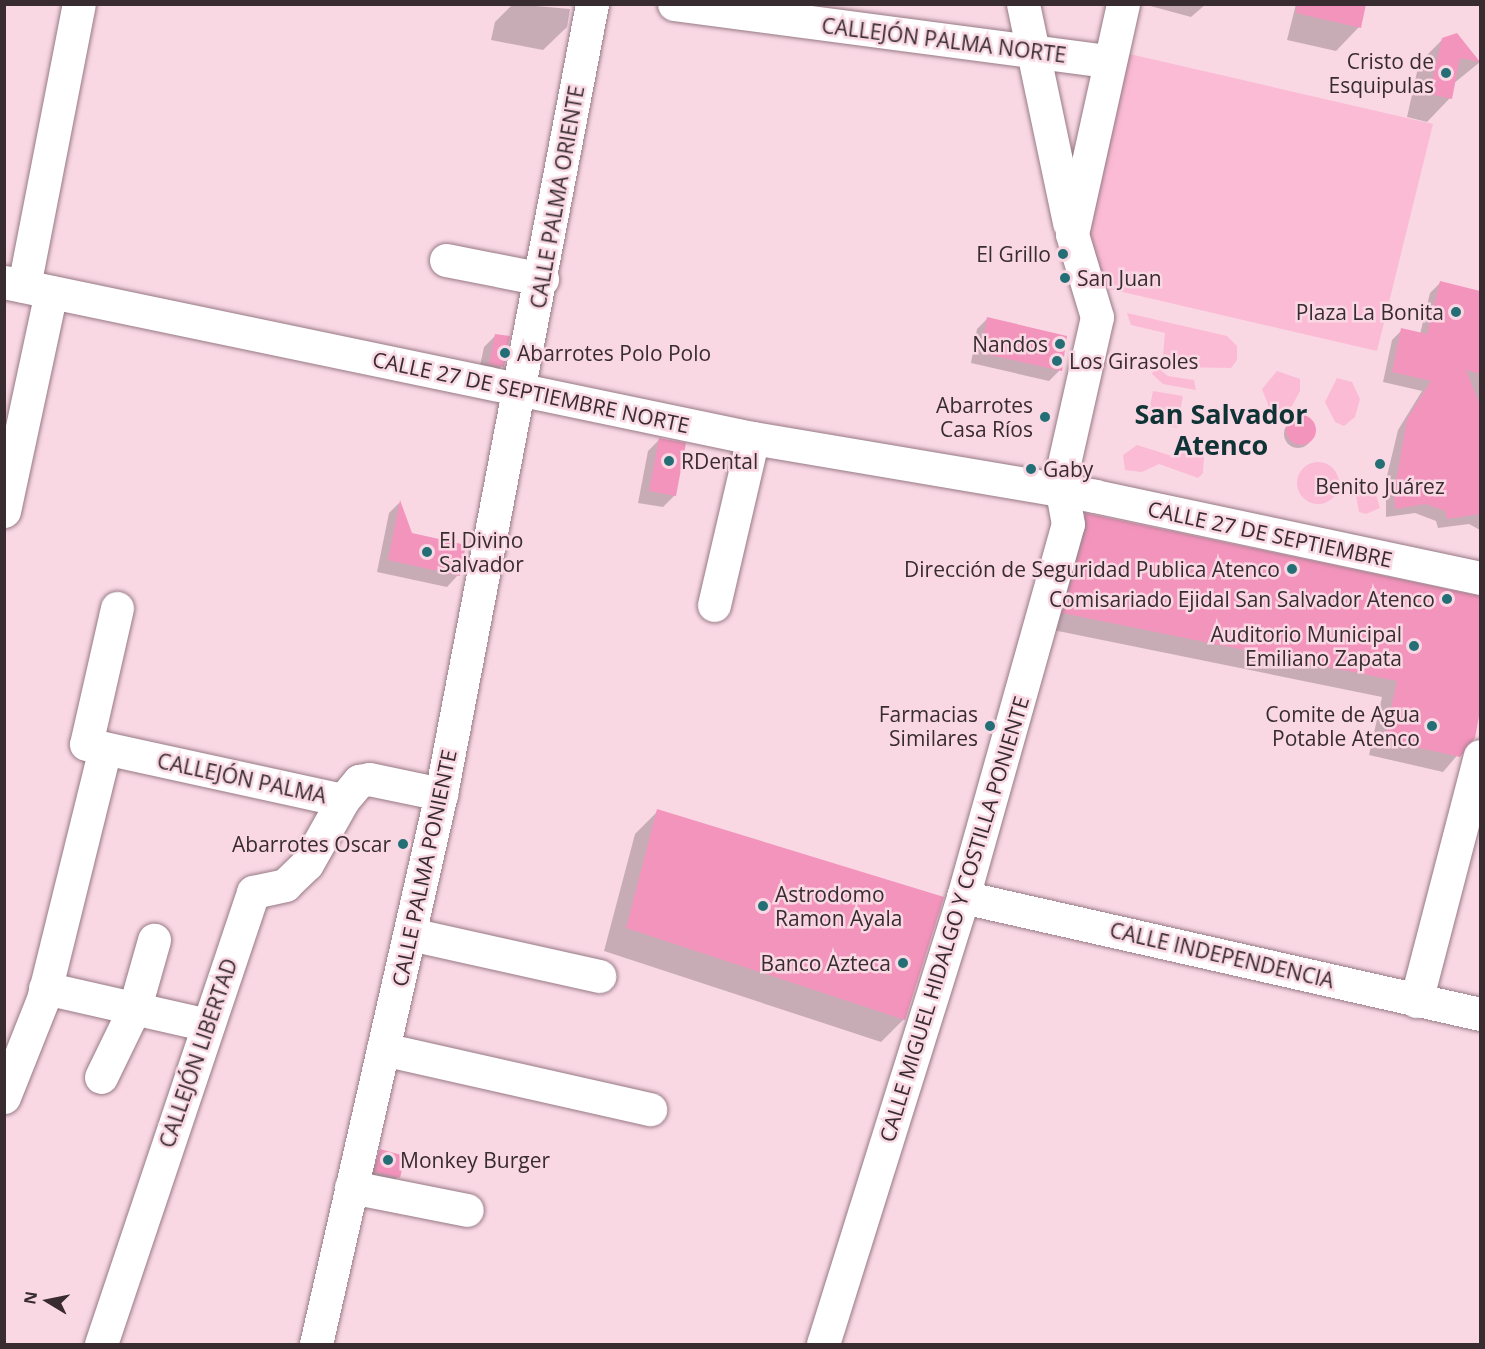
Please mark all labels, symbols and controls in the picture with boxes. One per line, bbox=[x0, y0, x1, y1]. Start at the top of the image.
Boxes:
street label: CALLEJÓN PALMA NORTE bbox=[820, 12, 1068, 68]
place label: Cristo de Esquipulas bbox=[1329, 48, 1434, 98]
marker: Cristo de Esquipulas bbox=[1439, 66, 1453, 80]
street label: CALLE PALMA ORIENTE bbox=[525, 84, 589, 310]
place label: El Grillo bbox=[976, 241, 1051, 267]
marker: El Grillo bbox=[1056, 247, 1070, 261]
place label: San Juan bbox=[1077, 265, 1162, 291]
marker: San Juan bbox=[1058, 271, 1072, 285]
place label: Plaza La Bonita bbox=[1296, 299, 1444, 325]
marker: Plaza La Bonita bbox=[1449, 305, 1463, 319]
place label: Nandos bbox=[972, 331, 1048, 357]
marker: Nandos bbox=[1053, 337, 1067, 351]
place label: Abarrotes Polo Polo bbox=[517, 340, 711, 366]
street label: CALLE 27 DE SEPTIEMBRE NORTE bbox=[370, 346, 692, 438]
marker: Abarrotes Polo Polo bbox=[498, 346, 512, 360]
place label: Los Girasoles bbox=[1069, 348, 1199, 374]
marker: Los Girasoles bbox=[1050, 354, 1064, 368]
place label: Abarrotes Casa Ríos bbox=[936, 392, 1033, 442]
district label: San Salvador Atenco bbox=[1134, 397, 1308, 460]
marker: Abarrotes Casa Ríos bbox=[1038, 410, 1052, 424]
place label: RDental bbox=[681, 448, 758, 474]
marker: RDental bbox=[662, 454, 676, 468]
place label: Gaby bbox=[1043, 456, 1093, 482]
marker: Benito Juárez bbox=[1373, 457, 1387, 471]
marker: Gaby bbox=[1024, 462, 1038, 476]
place label: Benito Juárez bbox=[1315, 473, 1445, 499]
street label: CALLE 27 DE SEPTIEMBRE bbox=[1145, 496, 1395, 572]
place label: El Divino Salvador bbox=[439, 527, 524, 577]
marker: El Divino Salvador bbox=[420, 545, 434, 559]
place label: Dirección de Seguridad Publica Atenco bbox=[904, 556, 1280, 582]
marker: Dirección de Seguridad Publica Atenco bbox=[1285, 562, 1299, 576]
place label: Comisariado Ejidal San Salvador Atenco bbox=[1049, 586, 1435, 612]
marker: Comisariado Ejidal San Salvador Atenco bbox=[1440, 592, 1454, 606]
place label: Auditorio Municipal Emiliano Zapata bbox=[1210, 621, 1402, 671]
marker: Auditorio Municipal Emiliano Zapata bbox=[1407, 639, 1421, 653]
street label: CALLE MIGUEL HIDALGO Y COSTILLA PONIENTE bbox=[874, 693, 1034, 1145]
place label: Farmacias Similares bbox=[879, 701, 978, 751]
place label: Comite de Agua Potable Atenco bbox=[1265, 701, 1420, 751]
marker: Farmacias Similares bbox=[983, 719, 997, 733]
marker: Comite de Agua Potable Atenco bbox=[1425, 719, 1439, 733]
street label: CALLE PALMA PONIENTE bbox=[387, 747, 461, 989]
street label: CALLEJÓN PALMA bbox=[155, 748, 329, 808]
place label: Abarrotes Oscar bbox=[232, 831, 391, 857]
marker: Abarrotes Oscar bbox=[396, 837, 410, 851]
place label: Astrodomo Ramon Ayala bbox=[775, 881, 902, 931]
marker: Astrodomo Ramon Ayala bbox=[756, 899, 770, 913]
street label: CALLE INDEPENDENCIA bbox=[1107, 917, 1337, 993]
place label: Banco Azteca bbox=[761, 950, 891, 976]
street label: CALLEJÓN LIBERTAD bbox=[154, 955, 242, 1151]
marker: Banco Azteca bbox=[896, 956, 910, 970]
place label: Monkey Burger bbox=[400, 1147, 550, 1173]
marker: Monkey Burger bbox=[381, 1153, 395, 1167]
north arrow bbox=[18, 1271, 78, 1331]
text: N bbox=[18, 1290, 42, 1306]

